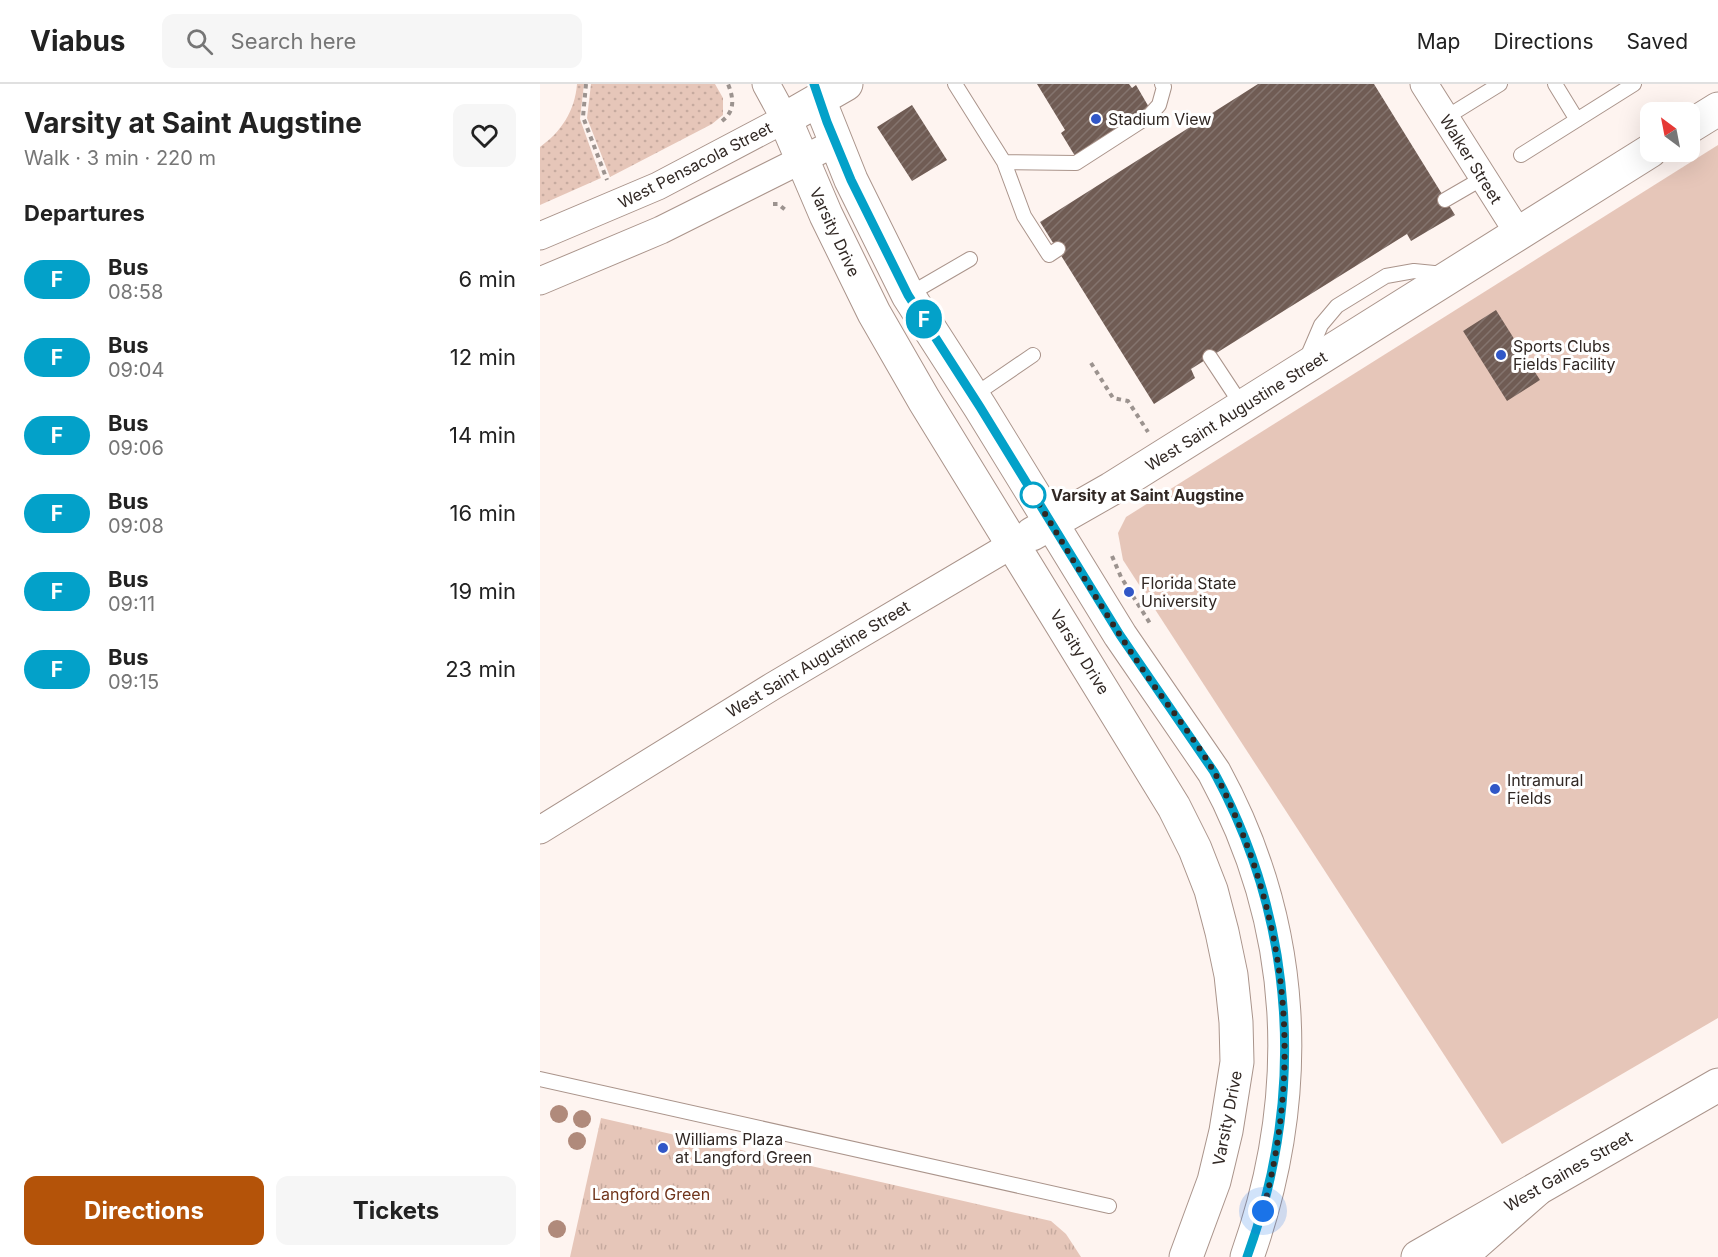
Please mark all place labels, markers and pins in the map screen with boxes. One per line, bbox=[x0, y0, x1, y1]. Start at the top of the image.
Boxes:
place label: Stadium View bbox=[1108, 109, 1211, 129]
marker: Stadium View bbox=[1089, 112, 1103, 126]
place label: Sports Clubs Fields Facility bbox=[1513, 336, 1616, 374]
marker: Sports Clubs Fields Facility bbox=[1494, 348, 1508, 362]
marker: Varsity at Saint Augstine bbox=[1020, 482, 1046, 508]
place label: Varsity at Saint Augstine bbox=[1051, 485, 1244, 505]
place label: Florida State University bbox=[1141, 573, 1236, 611]
marker: Florida State University bbox=[1122, 585, 1136, 599]
place label: Intramural Fields bbox=[1507, 770, 1583, 808]
marker: Intramural Fields bbox=[1488, 782, 1502, 796]
place label: Williams Plaza at Langford Green bbox=[675, 1129, 812, 1167]
marker: Williams Plaza at Langford Green bbox=[656, 1141, 670, 1155]

